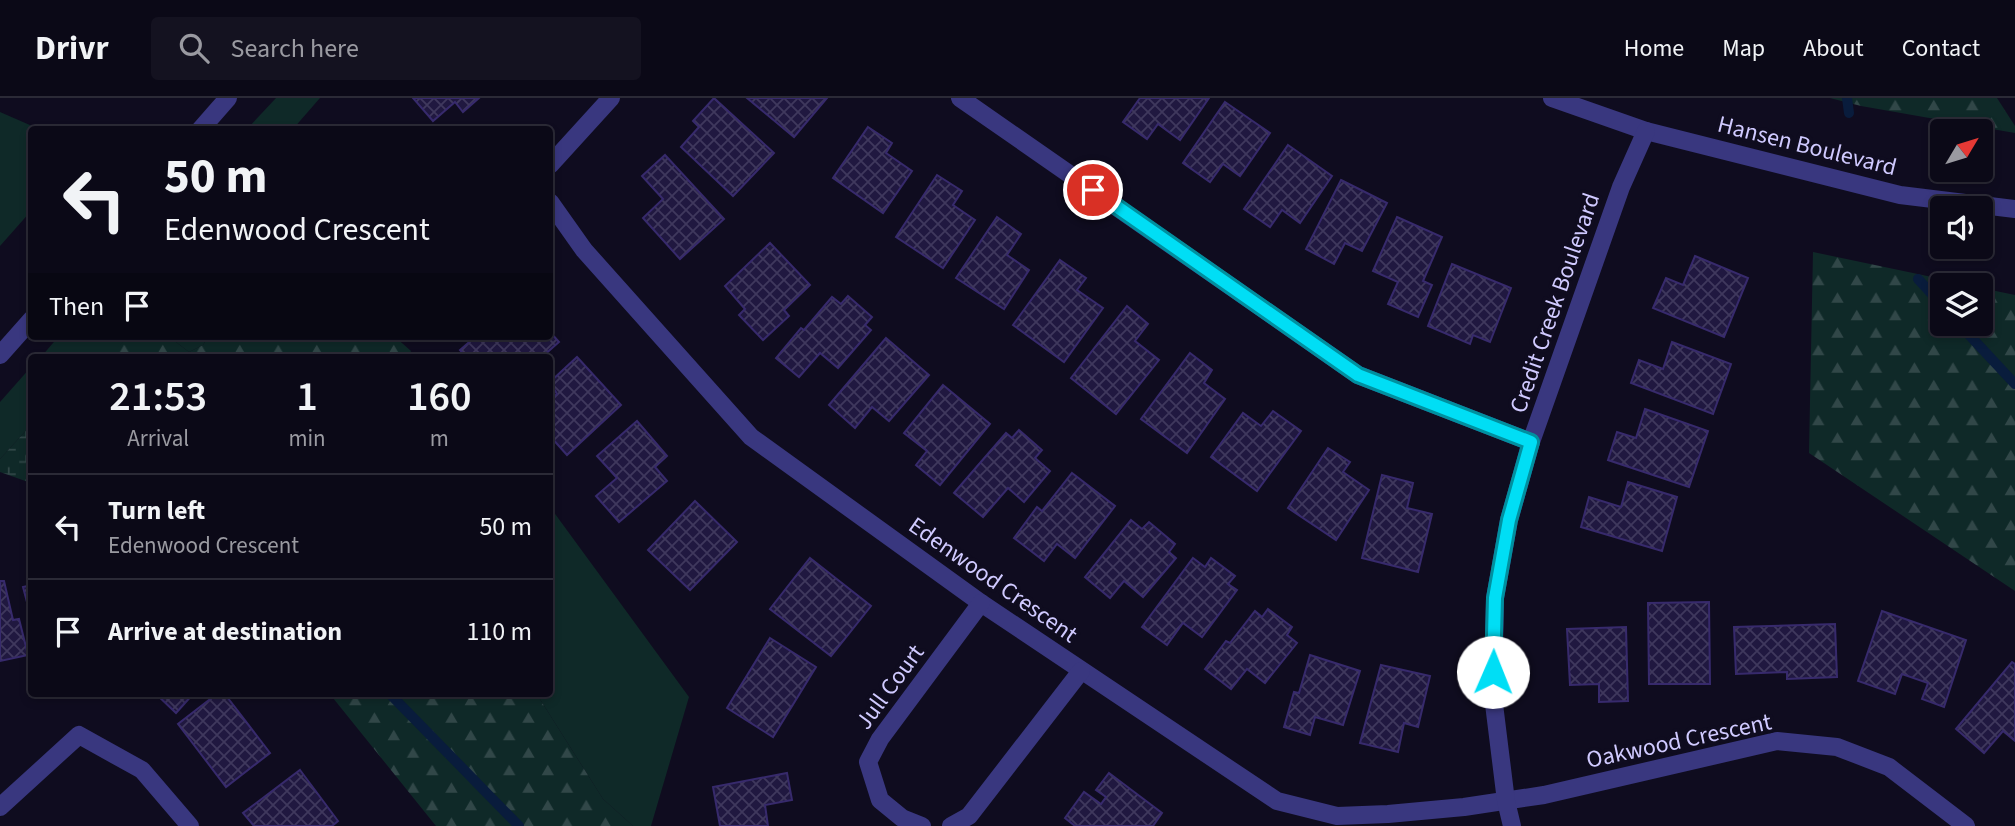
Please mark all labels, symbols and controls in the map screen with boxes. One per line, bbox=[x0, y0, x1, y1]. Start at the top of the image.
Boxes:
search box bbox=[151, 17, 641, 80]
text: Drivr bbox=[35, 25, 109, 72]
icon: search bbox=[175, 29, 213, 67]
text: Search here bbox=[231, 30, 359, 67]
text: Home bbox=[1624, 31, 1684, 66]
text: Map bbox=[1722, 31, 1765, 66]
text: About bbox=[1803, 31, 1864, 66]
text: Contact bbox=[1902, 31, 1980, 66]
street label: Hansen Boulevard bbox=[1714, 107, 1900, 185]
north arrow bbox=[1930, 119, 1993, 182]
map controls bbox=[1930, 119, 1993, 336]
text: 50 m bbox=[164, 142, 268, 212]
icon: left bbox=[49, 154, 140, 245]
pin bbox=[1063, 160, 1123, 220]
icon: arrive bbox=[1074, 171, 1112, 209]
street label: Credit Creek Boulevard bbox=[1501, 188, 1609, 418]
button: sound bbox=[1930, 196, 1993, 259]
text: Edenwood Crescent bbox=[164, 207, 430, 253]
button: layers bbox=[1930, 273, 1993, 336]
icon: arrive bbox=[118, 287, 156, 325]
text: Then bbox=[49, 288, 104, 325]
text: 21:53 bbox=[109, 367, 207, 427]
text: 1 bbox=[296, 367, 318, 427]
text: 160 bbox=[407, 367, 472, 427]
text: Arrival bbox=[127, 422, 189, 455]
text: min bbox=[288, 422, 326, 455]
text: m bbox=[430, 422, 449, 455]
text: Turn left bbox=[108, 492, 205, 529]
icon: left bbox=[49, 508, 87, 546]
text: 50 m bbox=[479, 508, 532, 545]
street label: Edenwood Crescent bbox=[901, 508, 1085, 652]
text: Edenwood Crescent bbox=[108, 529, 299, 562]
icon: arrive bbox=[49, 613, 87, 651]
text: Arrive at destination bbox=[108, 613, 342, 650]
text: 110 m bbox=[466, 613, 532, 650]
position arrow bbox=[1456, 635, 1530, 709]
street label: Jull Court bbox=[847, 637, 933, 737]
street label: Oakwood Crescent bbox=[1583, 704, 1775, 778]

